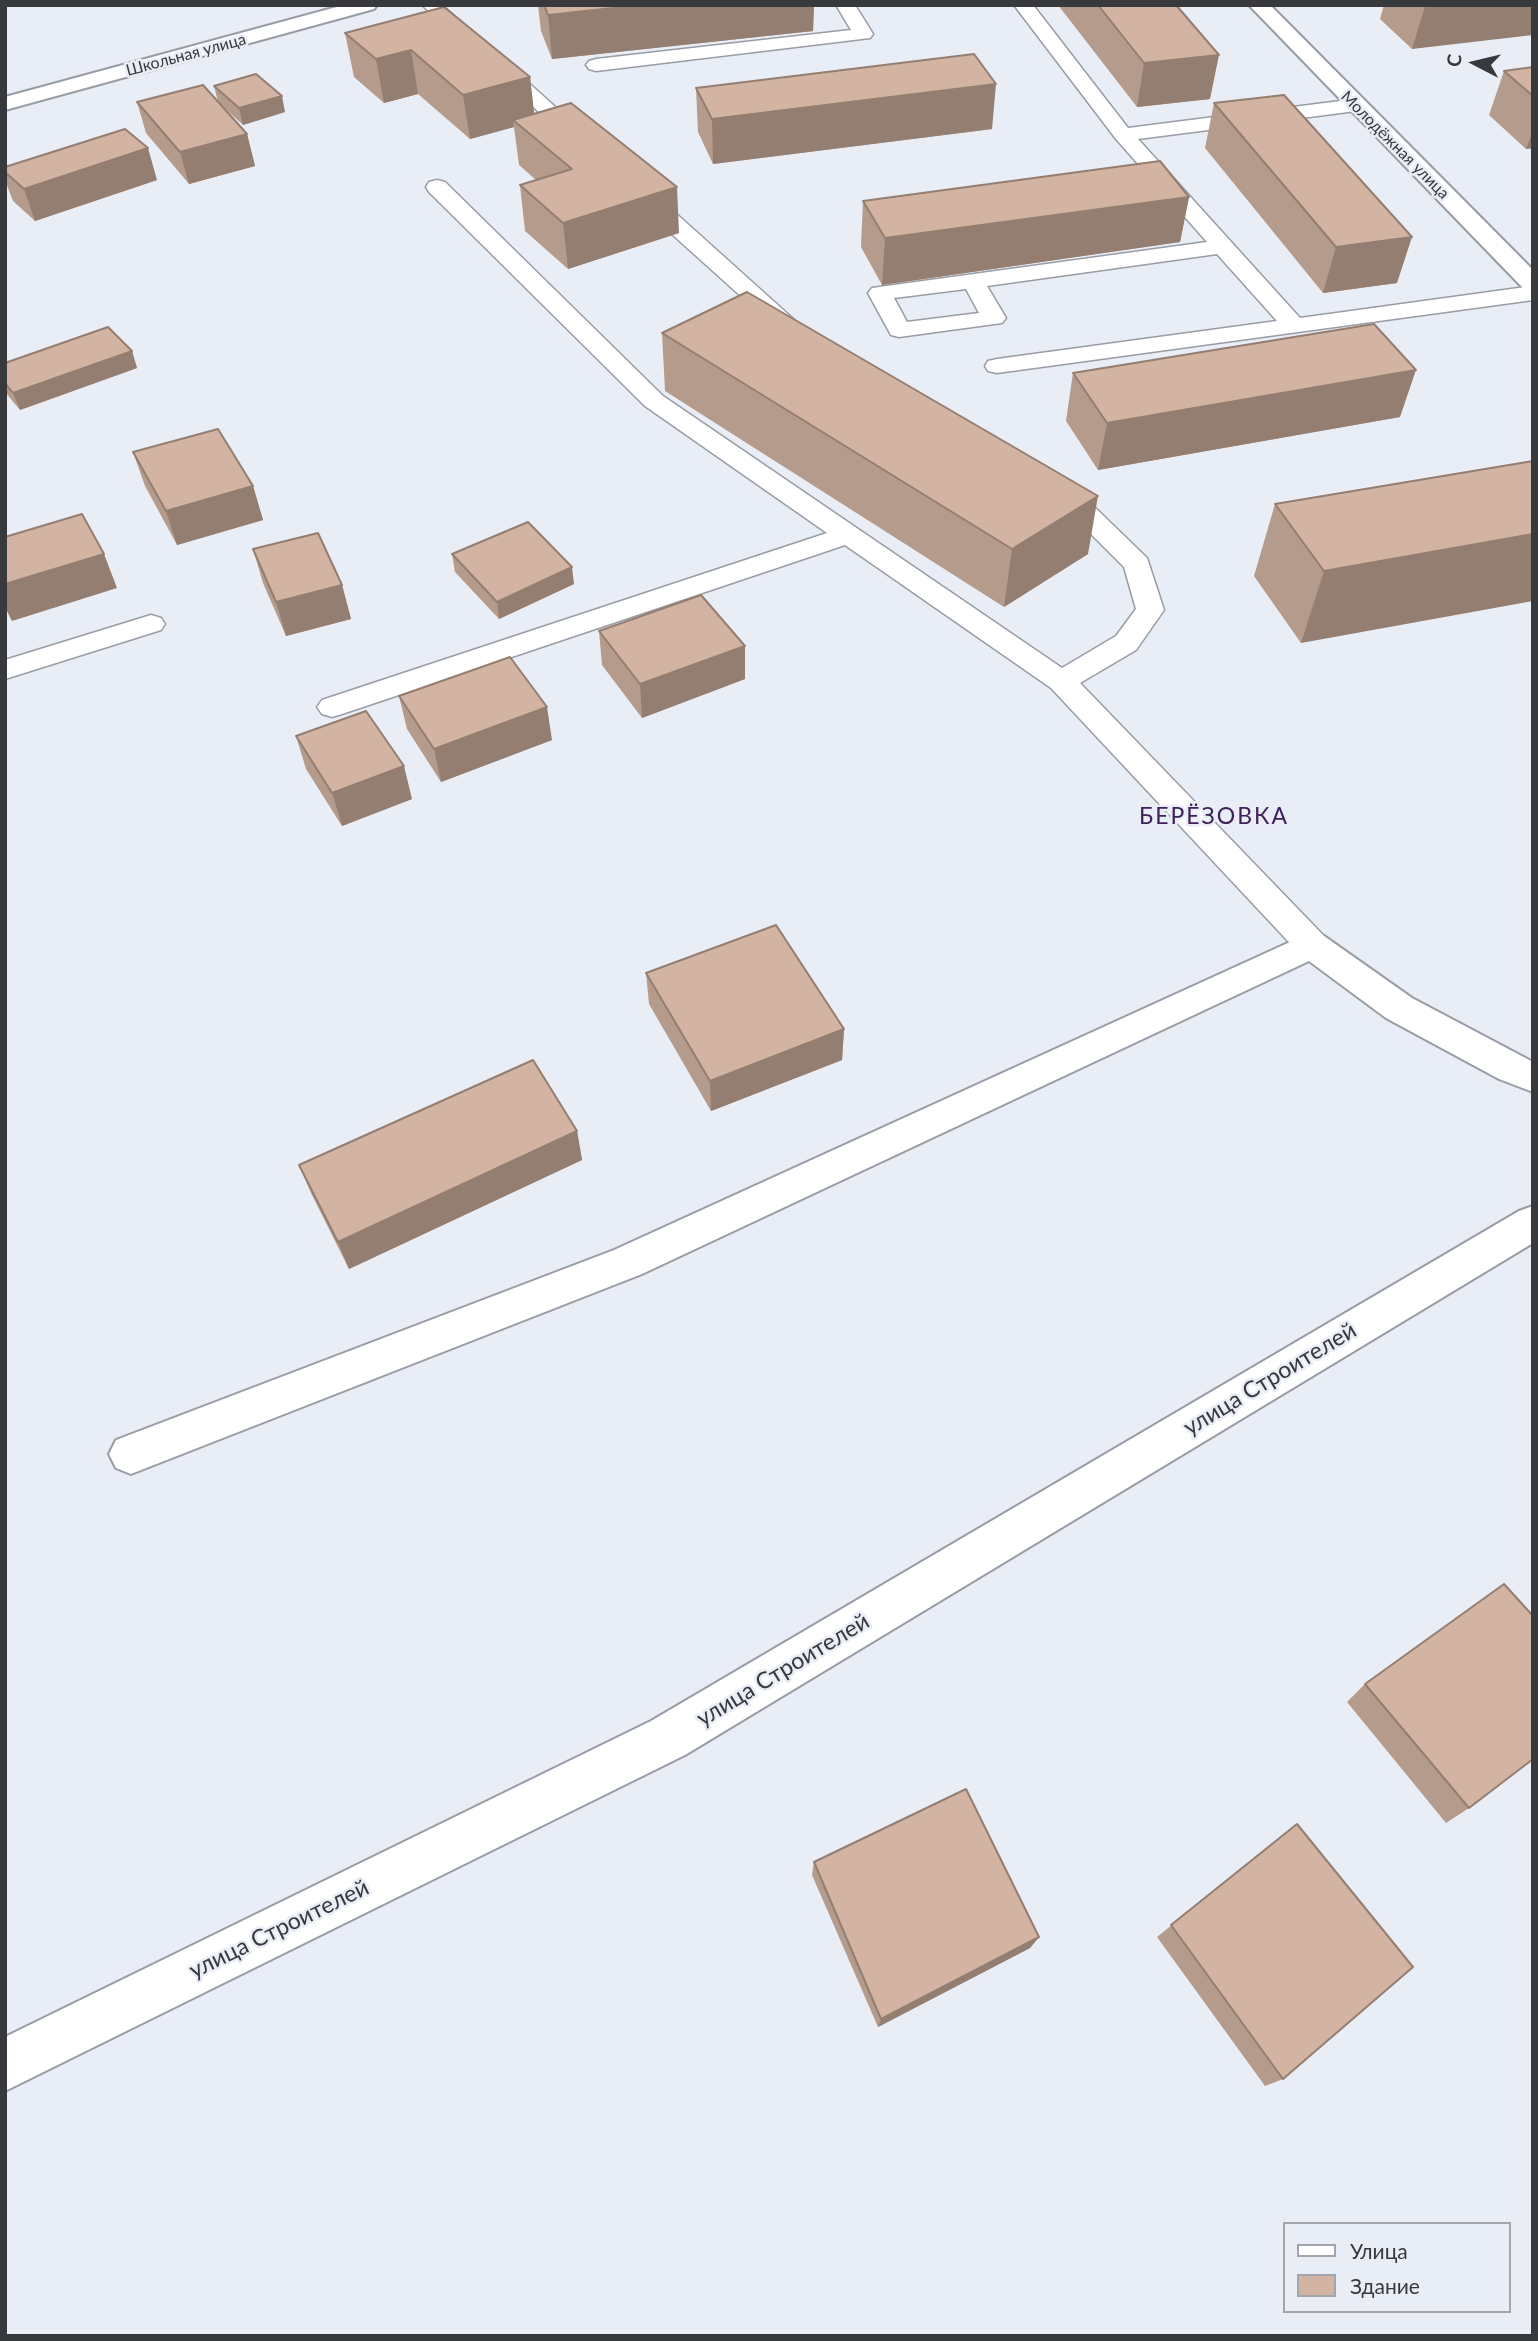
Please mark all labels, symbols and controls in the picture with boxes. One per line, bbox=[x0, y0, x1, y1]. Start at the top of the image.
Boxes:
north arrow bbox=[1440, 28, 1510, 98]
street label: Школьная улица bbox=[124, 30, 248, 80]
text: С bbox=[1441, 53, 1466, 68]
street label: Молодёжная улица bbox=[1337, 87, 1453, 203]
district label: БЕРЁЗОВКА bbox=[1140, 803, 1288, 831]
street label: улица Строителей bbox=[1179, 1317, 1361, 1441]
street label: улица Строителей bbox=[692, 1608, 874, 1732]
street label: улица Строителей bbox=[185, 1874, 373, 1984]
legend bbox=[1282, 2222, 1510, 2313]
text: Улица bbox=[1350, 2238, 1408, 2263]
text: Здание bbox=[1350, 2273, 1420, 2298]

